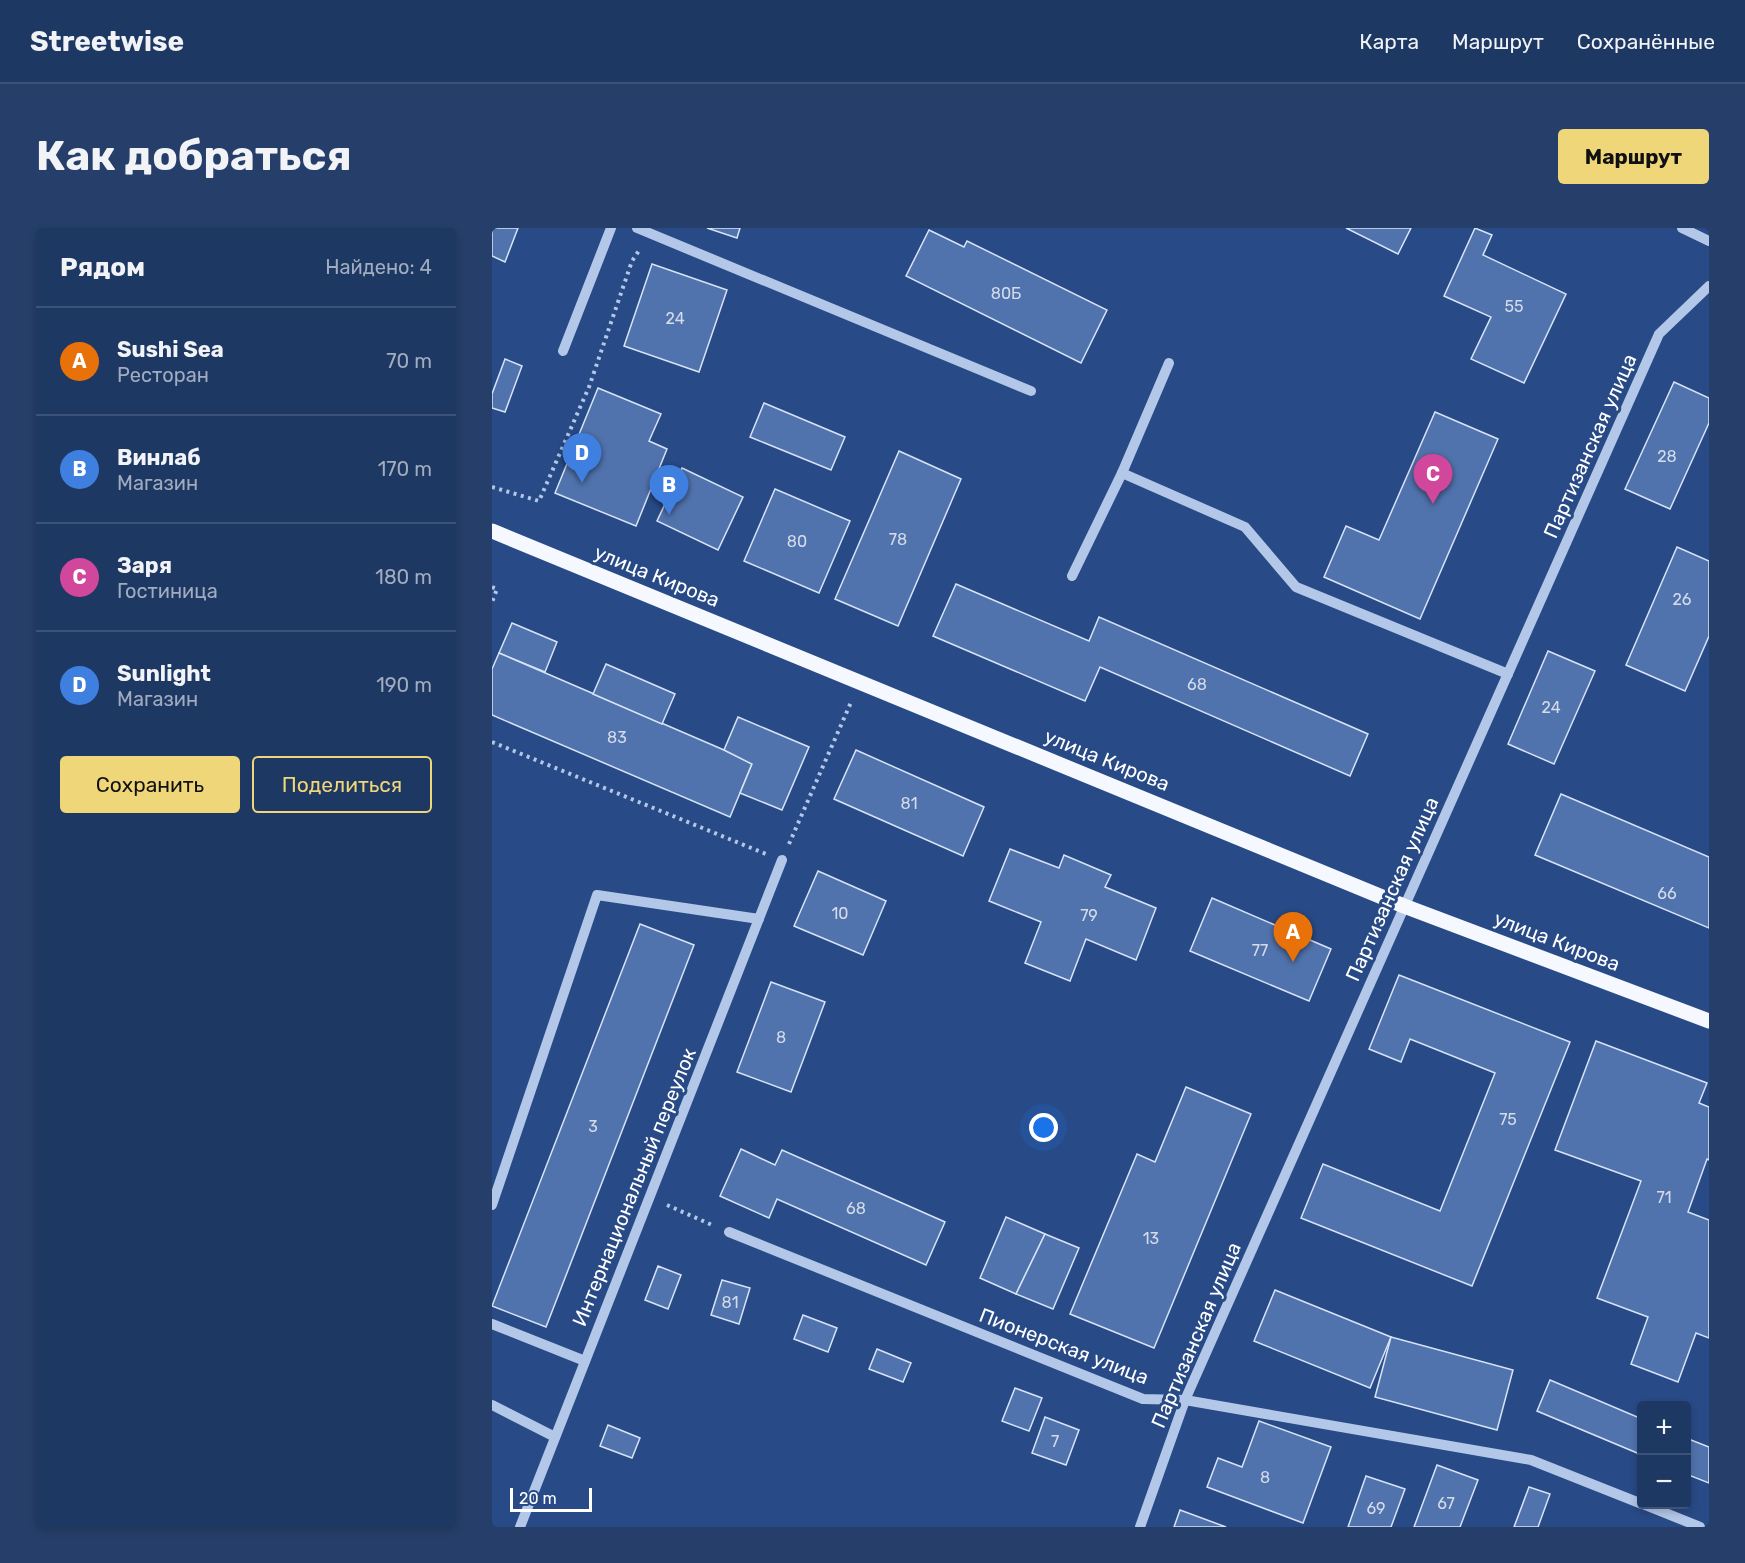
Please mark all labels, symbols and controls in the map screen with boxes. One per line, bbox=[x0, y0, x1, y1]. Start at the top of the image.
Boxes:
text: Streetwise bbox=[30, 25, 184, 58]
text: Карта bbox=[1359, 29, 1419, 54]
text: Маршрут bbox=[1452, 29, 1544, 54]
text: Сохранённые bbox=[1577, 29, 1715, 54]
button: Маршрут bbox=[1558, 129, 1709, 184]
text: Как добраться bbox=[36, 131, 352, 181]
text: Рядом bbox=[60, 252, 145, 283]
text: Найдено: 4 bbox=[325, 255, 432, 279]
house number: 80Б bbox=[991, 284, 1021, 303]
house number: 55 bbox=[1504, 297, 1524, 316]
house number: 24 bbox=[665, 309, 685, 328]
text: Sushi Sea bbox=[117, 336, 224, 363]
text: A bbox=[72, 349, 87, 373]
text: 70 m bbox=[386, 349, 432, 373]
street label: Партизанская улица bbox=[1539, 350, 1641, 542]
text: Ресторан bbox=[117, 363, 209, 387]
pin: D bbox=[562, 434, 602, 483]
text: Винлаб bbox=[117, 444, 201, 471]
house number: 28 bbox=[1657, 447, 1677, 466]
pin: C bbox=[1414, 454, 1452, 504]
text: B bbox=[72, 457, 87, 481]
text: 170 m bbox=[378, 457, 432, 481]
pin: B bbox=[650, 466, 688, 515]
text: Магазин bbox=[117, 471, 198, 495]
house number: 78 bbox=[889, 530, 907, 549]
house number: 80 bbox=[787, 532, 807, 551]
street label: улица Кирова bbox=[591, 540, 723, 612]
text: Заря bbox=[117, 552, 172, 579]
text: C bbox=[72, 565, 87, 589]
text: 180 m bbox=[375, 565, 432, 589]
text: Гостиница bbox=[117, 579, 218, 603]
house number: 26 bbox=[1672, 590, 1692, 609]
text: Sunlight bbox=[117, 660, 211, 687]
text: D bbox=[72, 673, 87, 697]
text: 190 m bbox=[376, 673, 432, 697]
house number: 68 bbox=[1187, 675, 1207, 694]
text: Магазин bbox=[117, 687, 198, 711]
house number: 24 bbox=[1541, 698, 1561, 717]
street label: улица Кирова bbox=[1041, 724, 1173, 796]
house number: 83 bbox=[607, 728, 627, 747]
button: Сохранить bbox=[60, 756, 240, 813]
button: Поделиться bbox=[252, 756, 432, 813]
street label: Партизанская улица bbox=[1341, 793, 1443, 985]
house number: 81 bbox=[900, 794, 918, 813]
house number: 66 bbox=[1657, 884, 1677, 903]
house number: 10 bbox=[831, 904, 849, 923]
house number: 79 bbox=[1080, 906, 1098, 925]
street label: улица Кирова bbox=[1491, 906, 1623, 976]
pin: A bbox=[1274, 912, 1312, 962]
house number: 77 bbox=[1252, 941, 1268, 960]
house number: 8 bbox=[776, 1028, 786, 1047]
street label: Интернациональный переулок bbox=[567, 1044, 701, 1330]
house number: 75 bbox=[1499, 1110, 1517, 1129]
your location bbox=[1029, 1113, 1058, 1142]
house number: 3 bbox=[588, 1117, 598, 1136]
house number: 71 bbox=[1656, 1188, 1672, 1207]
house number: 68 bbox=[846, 1199, 866, 1218]
house number: 13 bbox=[1143, 1229, 1159, 1248]
street label: Партизанская улица bbox=[1146, 1239, 1246, 1431]
house number: 81 bbox=[721, 1293, 739, 1312]
street label: Пионерская улица bbox=[976, 1303, 1152, 1389]
map controls bbox=[1637, 1401, 1691, 1509]
button: + bbox=[1637, 1401, 1691, 1455]
house number: 7 bbox=[1051, 1432, 1059, 1451]
button: − bbox=[1637, 1455, 1691, 1509]
house number: 8 bbox=[1260, 1468, 1270, 1487]
scale bar bbox=[510, 1485, 592, 1512]
text: 20 m bbox=[519, 1489, 557, 1508]
house number: 67 bbox=[1437, 1494, 1455, 1513]
house number: 69 bbox=[1366, 1499, 1386, 1518]

